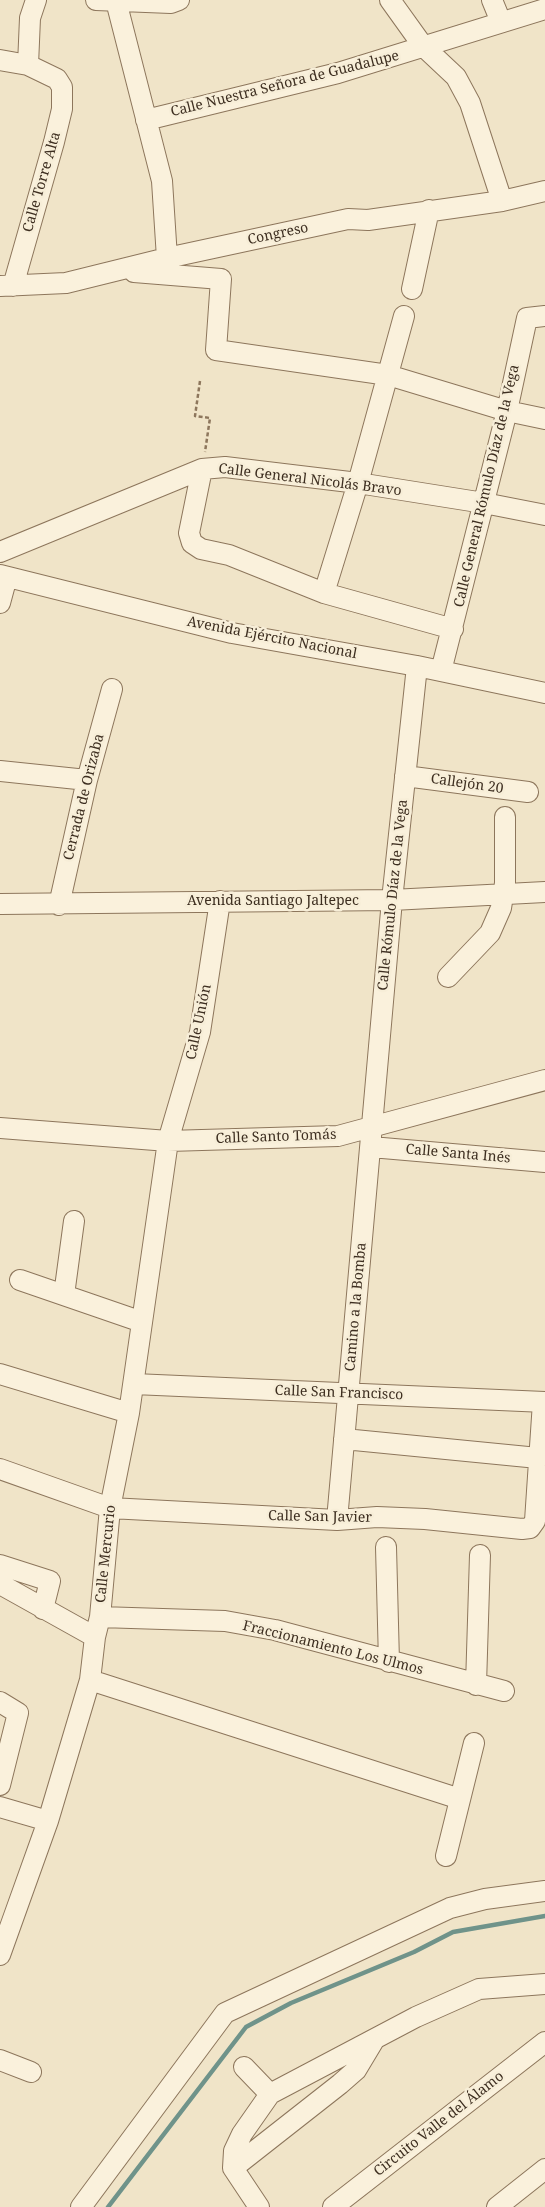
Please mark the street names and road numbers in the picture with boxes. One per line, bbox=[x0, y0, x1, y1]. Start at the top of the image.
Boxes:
street label: Calle Nuestra Señora de Guadalupe bbox=[169, 47, 401, 121]
street label: Calle Torre Alta bbox=[20, 130, 64, 234]
street label: Congreso bbox=[246, 219, 310, 249]
street label: Calle General Rómulo Díaz de la Vega bbox=[451, 363, 523, 609]
street label: Calle General Nicolás Bravo bbox=[218, 460, 402, 500]
street label: Avenida Ejército Nacional bbox=[186, 613, 358, 663]
street label: Cerrada de Orizaba bbox=[60, 732, 108, 862]
street label: Callejón 20 bbox=[430, 771, 504, 797]
street label: Calle Rómulo Díaz de la Vega bbox=[375, 799, 411, 991]
street label: Avenida Santiago Jaltepec bbox=[187, 893, 359, 909]
street label: Calle Unión bbox=[183, 983, 215, 1061]
street label: Calle Santo Tomás bbox=[215, 1126, 337, 1148]
street label: Calle Santa Inés bbox=[405, 1141, 511, 1167]
street label: Camino a la Bomba bbox=[342, 1242, 370, 1372]
street label: Calle San Francisco bbox=[274, 1382, 404, 1404]
street label: Calle Mercurio bbox=[93, 1504, 119, 1604]
street label: Calle San Javier bbox=[268, 1508, 372, 1526]
street label: Fraccionamiento Los Ulmos bbox=[241, 1617, 425, 1679]
street label: Circuito Valle del Álamo bbox=[371, 2068, 507, 2180]

